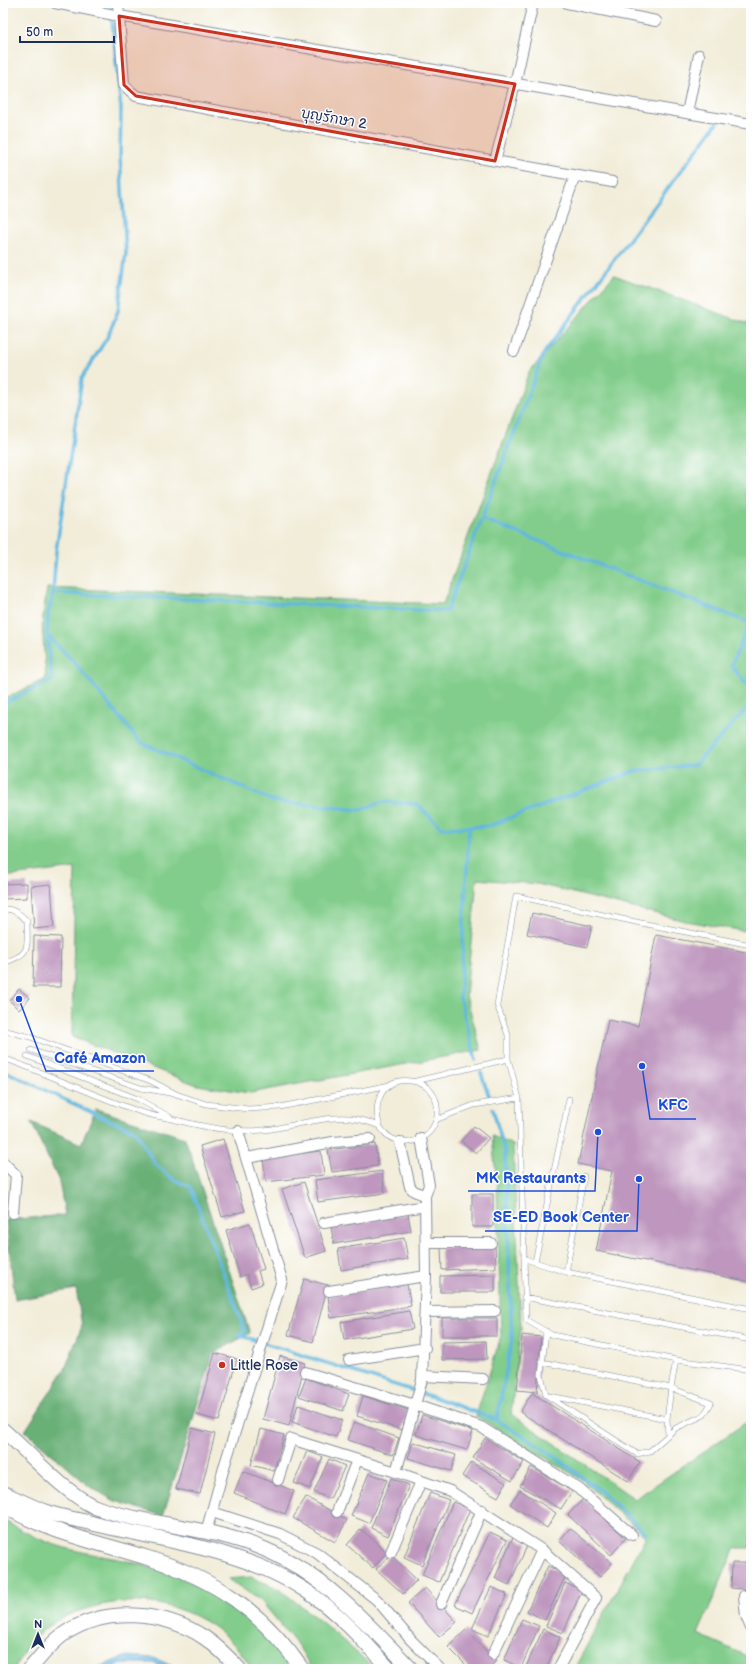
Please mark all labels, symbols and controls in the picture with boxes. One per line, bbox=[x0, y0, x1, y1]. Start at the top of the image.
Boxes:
scale bar bbox=[20, 18, 114, 44]
text: 50 m bbox=[26, 25, 53, 40]
street label: บุญรักษา 2 bbox=[300, 104, 369, 134]
callout: Café Amazon bbox=[46, 1044, 154, 1071]
text: Café Amazon bbox=[54, 1049, 146, 1068]
callout: KFC bbox=[650, 1092, 696, 1119]
text: KFC bbox=[658, 1096, 688, 1115]
callout: MK Restaurants bbox=[468, 1164, 595, 1191]
text: MK Restaurants bbox=[476, 1169, 586, 1188]
callout: SE-ED Book Center bbox=[485, 1204, 637, 1231]
text: SE-ED Book Center bbox=[493, 1208, 630, 1227]
place label: Little Rose bbox=[230, 1357, 298, 1374]
marker: Little Rose bbox=[217, 1360, 227, 1370]
north arrow bbox=[18, 1614, 58, 1654]
text: N bbox=[34, 1618, 42, 1631]

